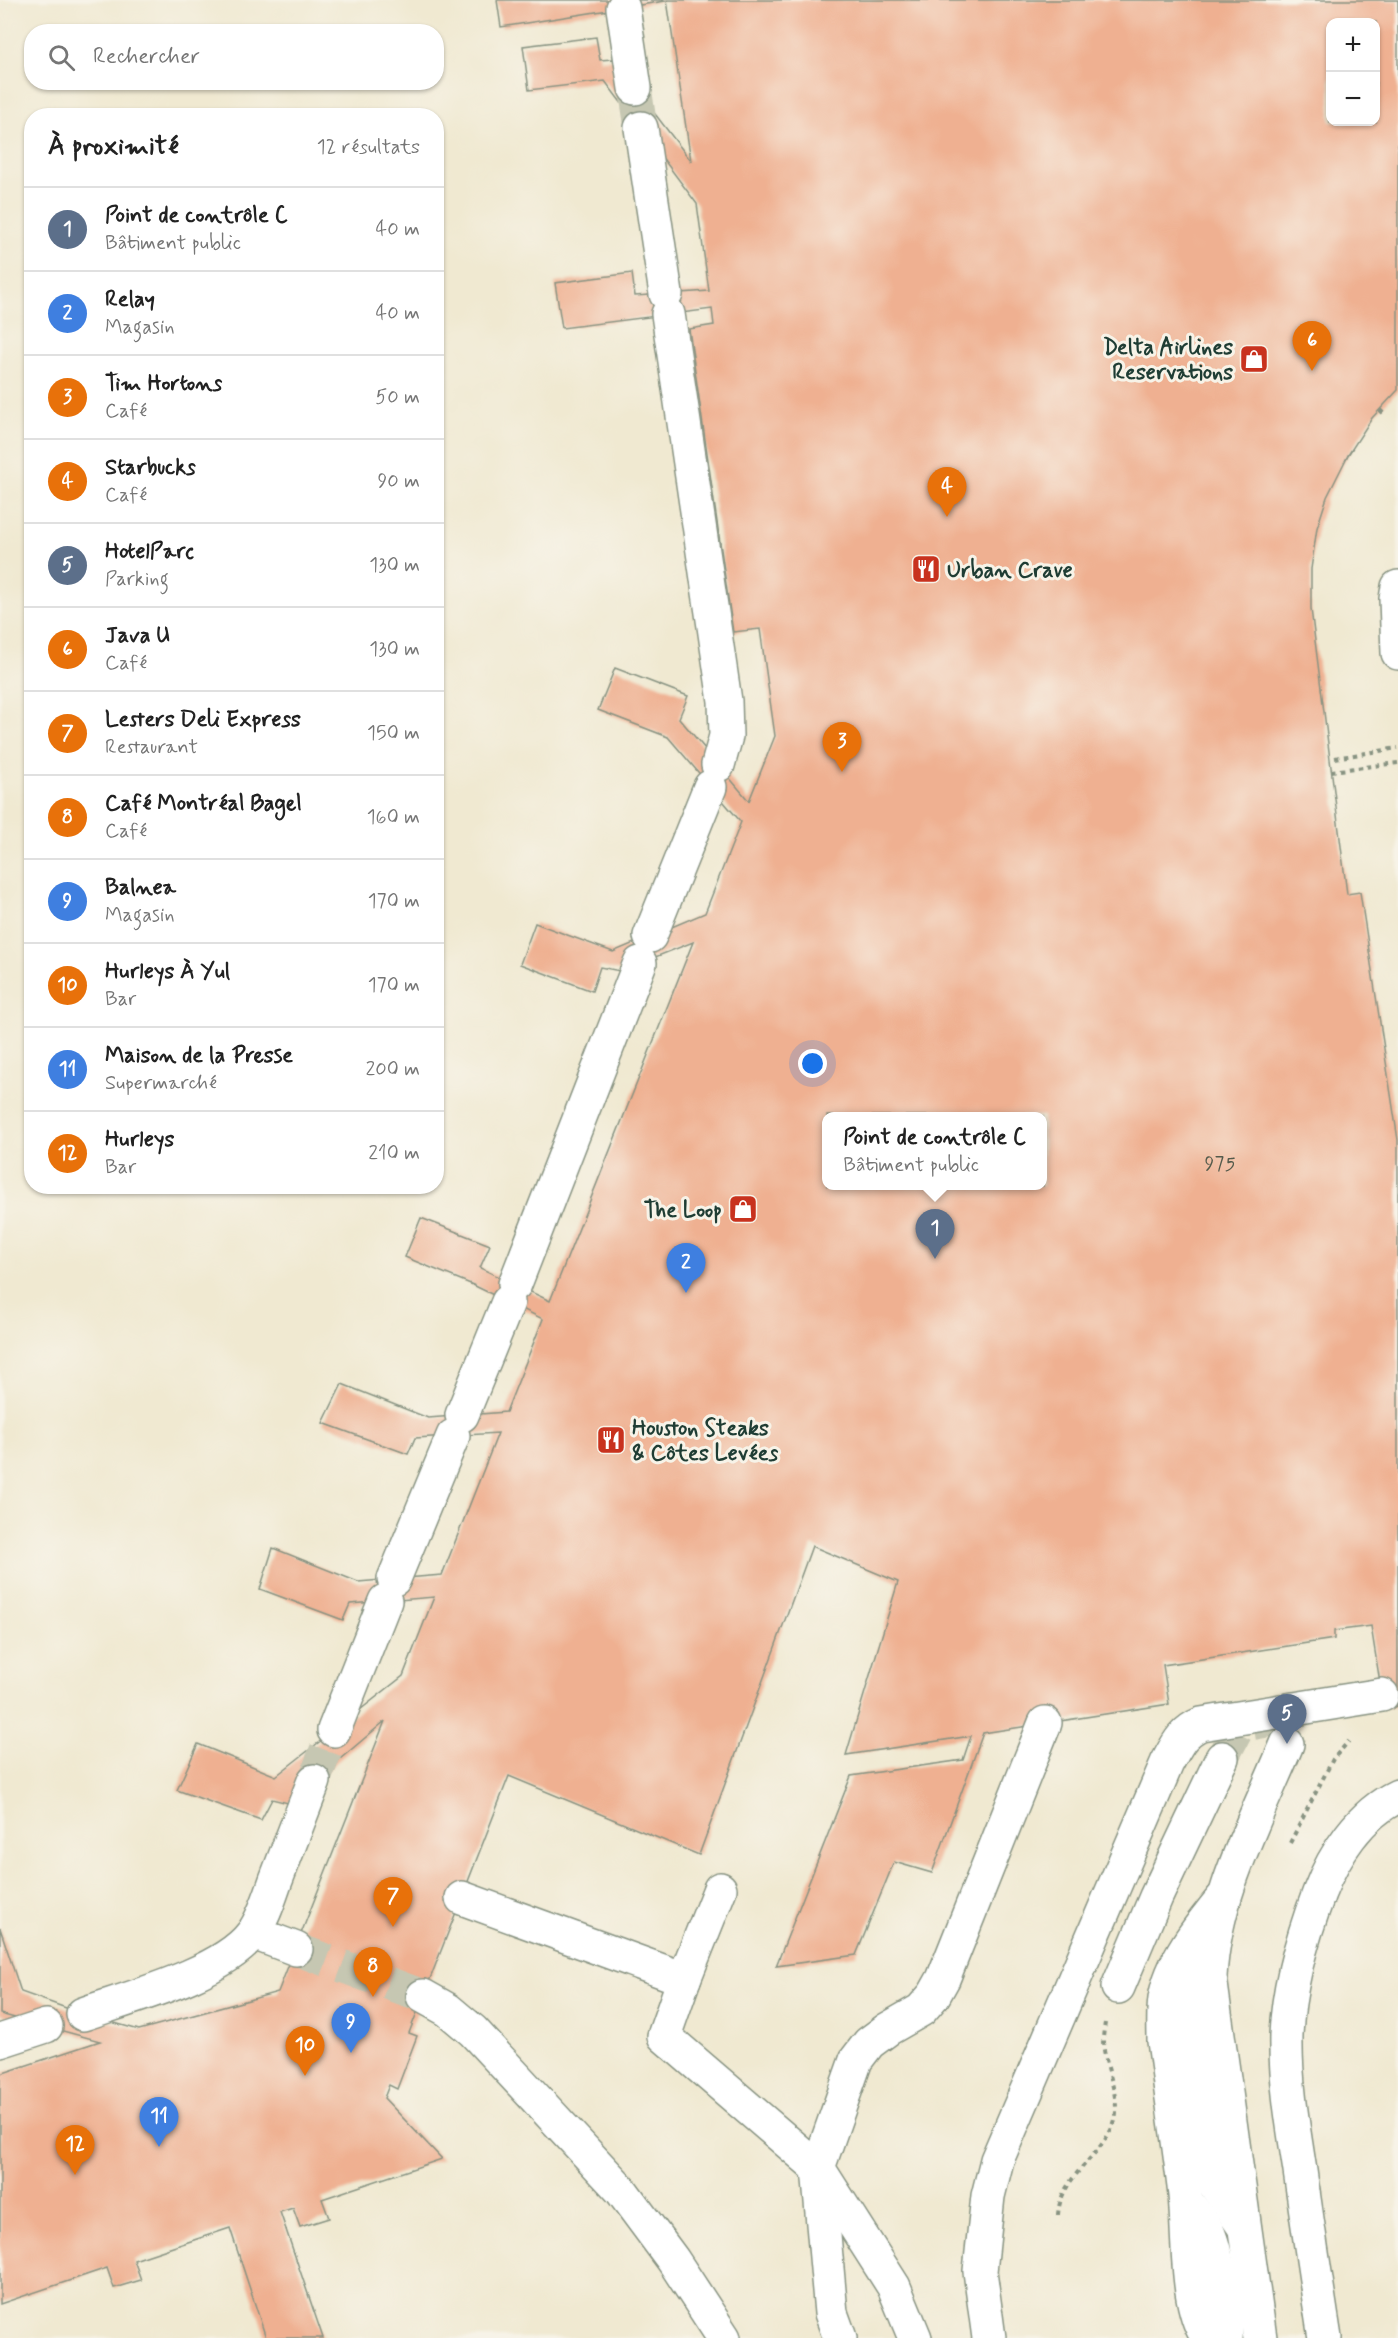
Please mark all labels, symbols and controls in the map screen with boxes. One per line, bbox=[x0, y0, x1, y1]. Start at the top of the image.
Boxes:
map controls bbox=[1326, 18, 1380, 126]
button: + bbox=[1326, 18, 1380, 72]
search box bbox=[24, 24, 444, 90]
icon: search bbox=[45, 41, 78, 74]
text: Rechercher bbox=[93, 43, 200, 71]
button: − bbox=[1326, 72, 1380, 126]
text: À proximité bbox=[48, 130, 179, 164]
text: 12 résultats bbox=[317, 134, 420, 161]
text: Point de contrôle C bbox=[105, 202, 288, 230]
text: 1 bbox=[63, 216, 72, 243]
text: 40 m bbox=[376, 216, 420, 243]
text: Bâtiment public bbox=[105, 230, 241, 257]
text: Relay bbox=[105, 286, 155, 314]
text: 2 bbox=[63, 300, 72, 327]
text: 40 m bbox=[376, 300, 420, 327]
text: Magasin bbox=[105, 314, 175, 341]
pin: 6 bbox=[1292, 322, 1332, 371]
place label: Delta Airlines Reservations bbox=[1103, 334, 1233, 387]
shop icon: Delta Airlines Reservations bbox=[1238, 343, 1270, 375]
text: Tim Hortons bbox=[105, 370, 222, 398]
text: 3 bbox=[63, 384, 72, 411]
text: 50 m bbox=[375, 384, 420, 411]
text: Café bbox=[105, 398, 147, 425]
text: Starbucks bbox=[105, 454, 196, 482]
text: 4 bbox=[62, 468, 73, 495]
text: 90 m bbox=[377, 468, 420, 495]
pin: 4 bbox=[928, 468, 966, 517]
text: Café bbox=[105, 482, 147, 509]
text: HotelParc bbox=[105, 538, 194, 566]
text: 5 bbox=[62, 552, 74, 579]
text: 130 m bbox=[369, 552, 420, 579]
restaurant icon: Urban Crave bbox=[910, 553, 942, 585]
place label: Urban Crave bbox=[947, 557, 1073, 585]
text: Parking bbox=[105, 566, 169, 593]
text: Java U bbox=[105, 622, 170, 650]
text: 6 bbox=[62, 636, 73, 663]
text: 130 m bbox=[369, 636, 420, 663]
text: Café bbox=[105, 650, 147, 677]
text: Lesters Deli Express bbox=[105, 706, 301, 734]
text: 7 bbox=[61, 720, 74, 747]
text: 150 m bbox=[367, 720, 420, 747]
pin: 3 bbox=[822, 722, 862, 772]
text: Restaurant bbox=[105, 734, 198, 761]
text: Café Montréal Bagel bbox=[105, 790, 302, 818]
text: 8 bbox=[62, 804, 73, 831]
text: 160 m bbox=[367, 804, 420, 831]
text: Café bbox=[105, 818, 147, 845]
text: Balnea bbox=[105, 874, 176, 902]
text: 9 bbox=[63, 888, 72, 915]
text: 170 m bbox=[368, 888, 420, 915]
text: Magasin bbox=[105, 902, 175, 929]
text: Hurleys À Yul bbox=[105, 958, 230, 986]
text: 10 bbox=[57, 972, 78, 999]
text: 170 m bbox=[368, 972, 420, 999]
text: Bar bbox=[105, 986, 136, 1013]
text: Maison de la Presse bbox=[105, 1042, 293, 1070]
your location bbox=[798, 1049, 827, 1078]
text: 11 bbox=[59, 1056, 76, 1083]
text: 200 m bbox=[365, 1056, 420, 1083]
text: Supermarché bbox=[105, 1070, 217, 1097]
popup bbox=[822, 1112, 1047, 1190]
text: Point de contrôle C bbox=[843, 1124, 1026, 1152]
text: Hurleys bbox=[105, 1126, 174, 1154]
text: 12 bbox=[58, 1140, 77, 1167]
text: 210 m bbox=[368, 1140, 420, 1167]
house number: 975 bbox=[1205, 1151, 1236, 1178]
text: Bâtiment public bbox=[843, 1152, 979, 1179]
text: Bar bbox=[105, 1154, 136, 1181]
shop icon: The Loop bbox=[727, 1193, 759, 1225]
place label: The Loop bbox=[644, 1197, 722, 1225]
pin: 1 bbox=[916, 1210, 954, 1259]
pin: 2 bbox=[666, 1244, 706, 1293]
place label: Houston Steaks & Côtes Levées bbox=[632, 1415, 779, 1468]
restaurant icon: Houston Steaks & Côtes Levées bbox=[595, 1424, 627, 1456]
pin: 5 bbox=[1268, 1694, 1306, 1744]
pin: 7 bbox=[374, 1878, 412, 1927]
pin: 8 bbox=[354, 1948, 392, 1997]
pin: 9 bbox=[332, 2004, 370, 2053]
pin: 10 bbox=[286, 2026, 324, 2076]
pin: 11 bbox=[140, 2098, 178, 2147]
pin: 12 bbox=[56, 2126, 94, 2175]

